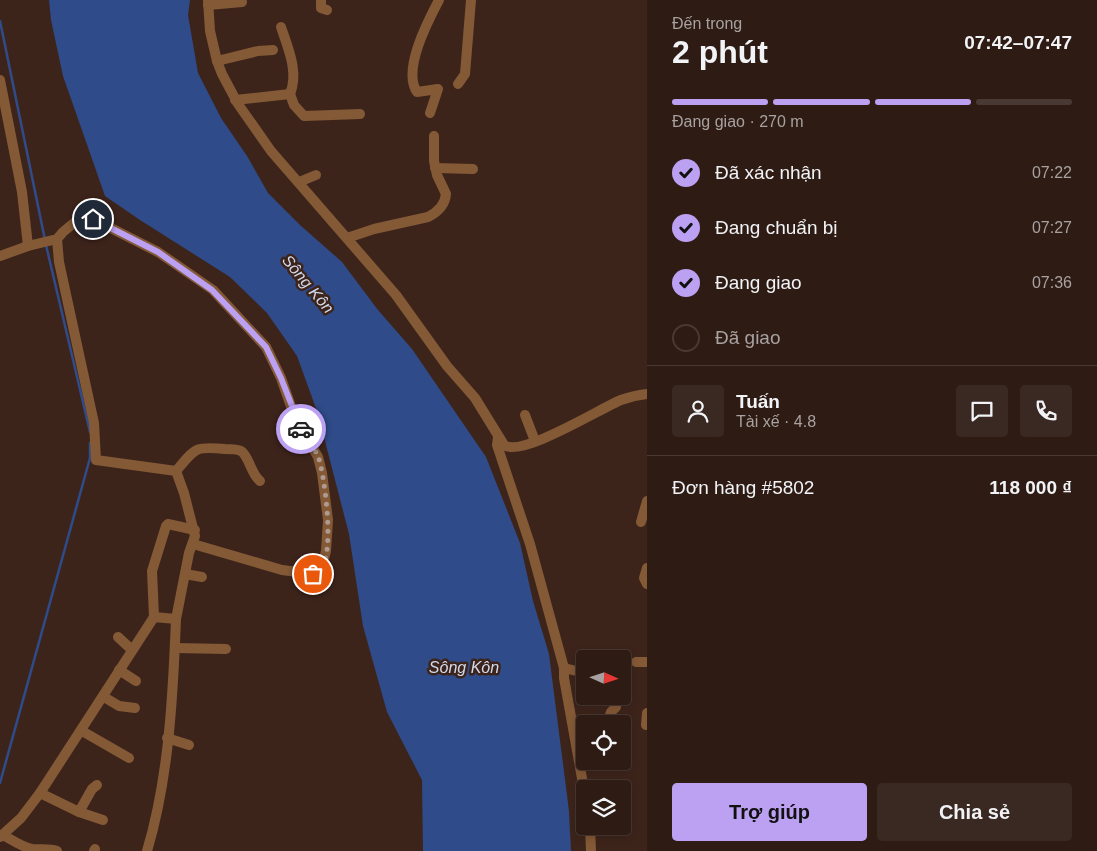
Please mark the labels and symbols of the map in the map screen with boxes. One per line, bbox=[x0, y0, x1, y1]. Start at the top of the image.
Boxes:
pin bbox=[72, 198, 114, 240]
water label: Sông Kôn bbox=[279, 252, 337, 316]
courier bbox=[276, 404, 326, 454]
pin bbox=[292, 553, 334, 595]
north arrow bbox=[576, 650, 631, 705]
water label: Sông Kôn bbox=[429, 659, 499, 676]

